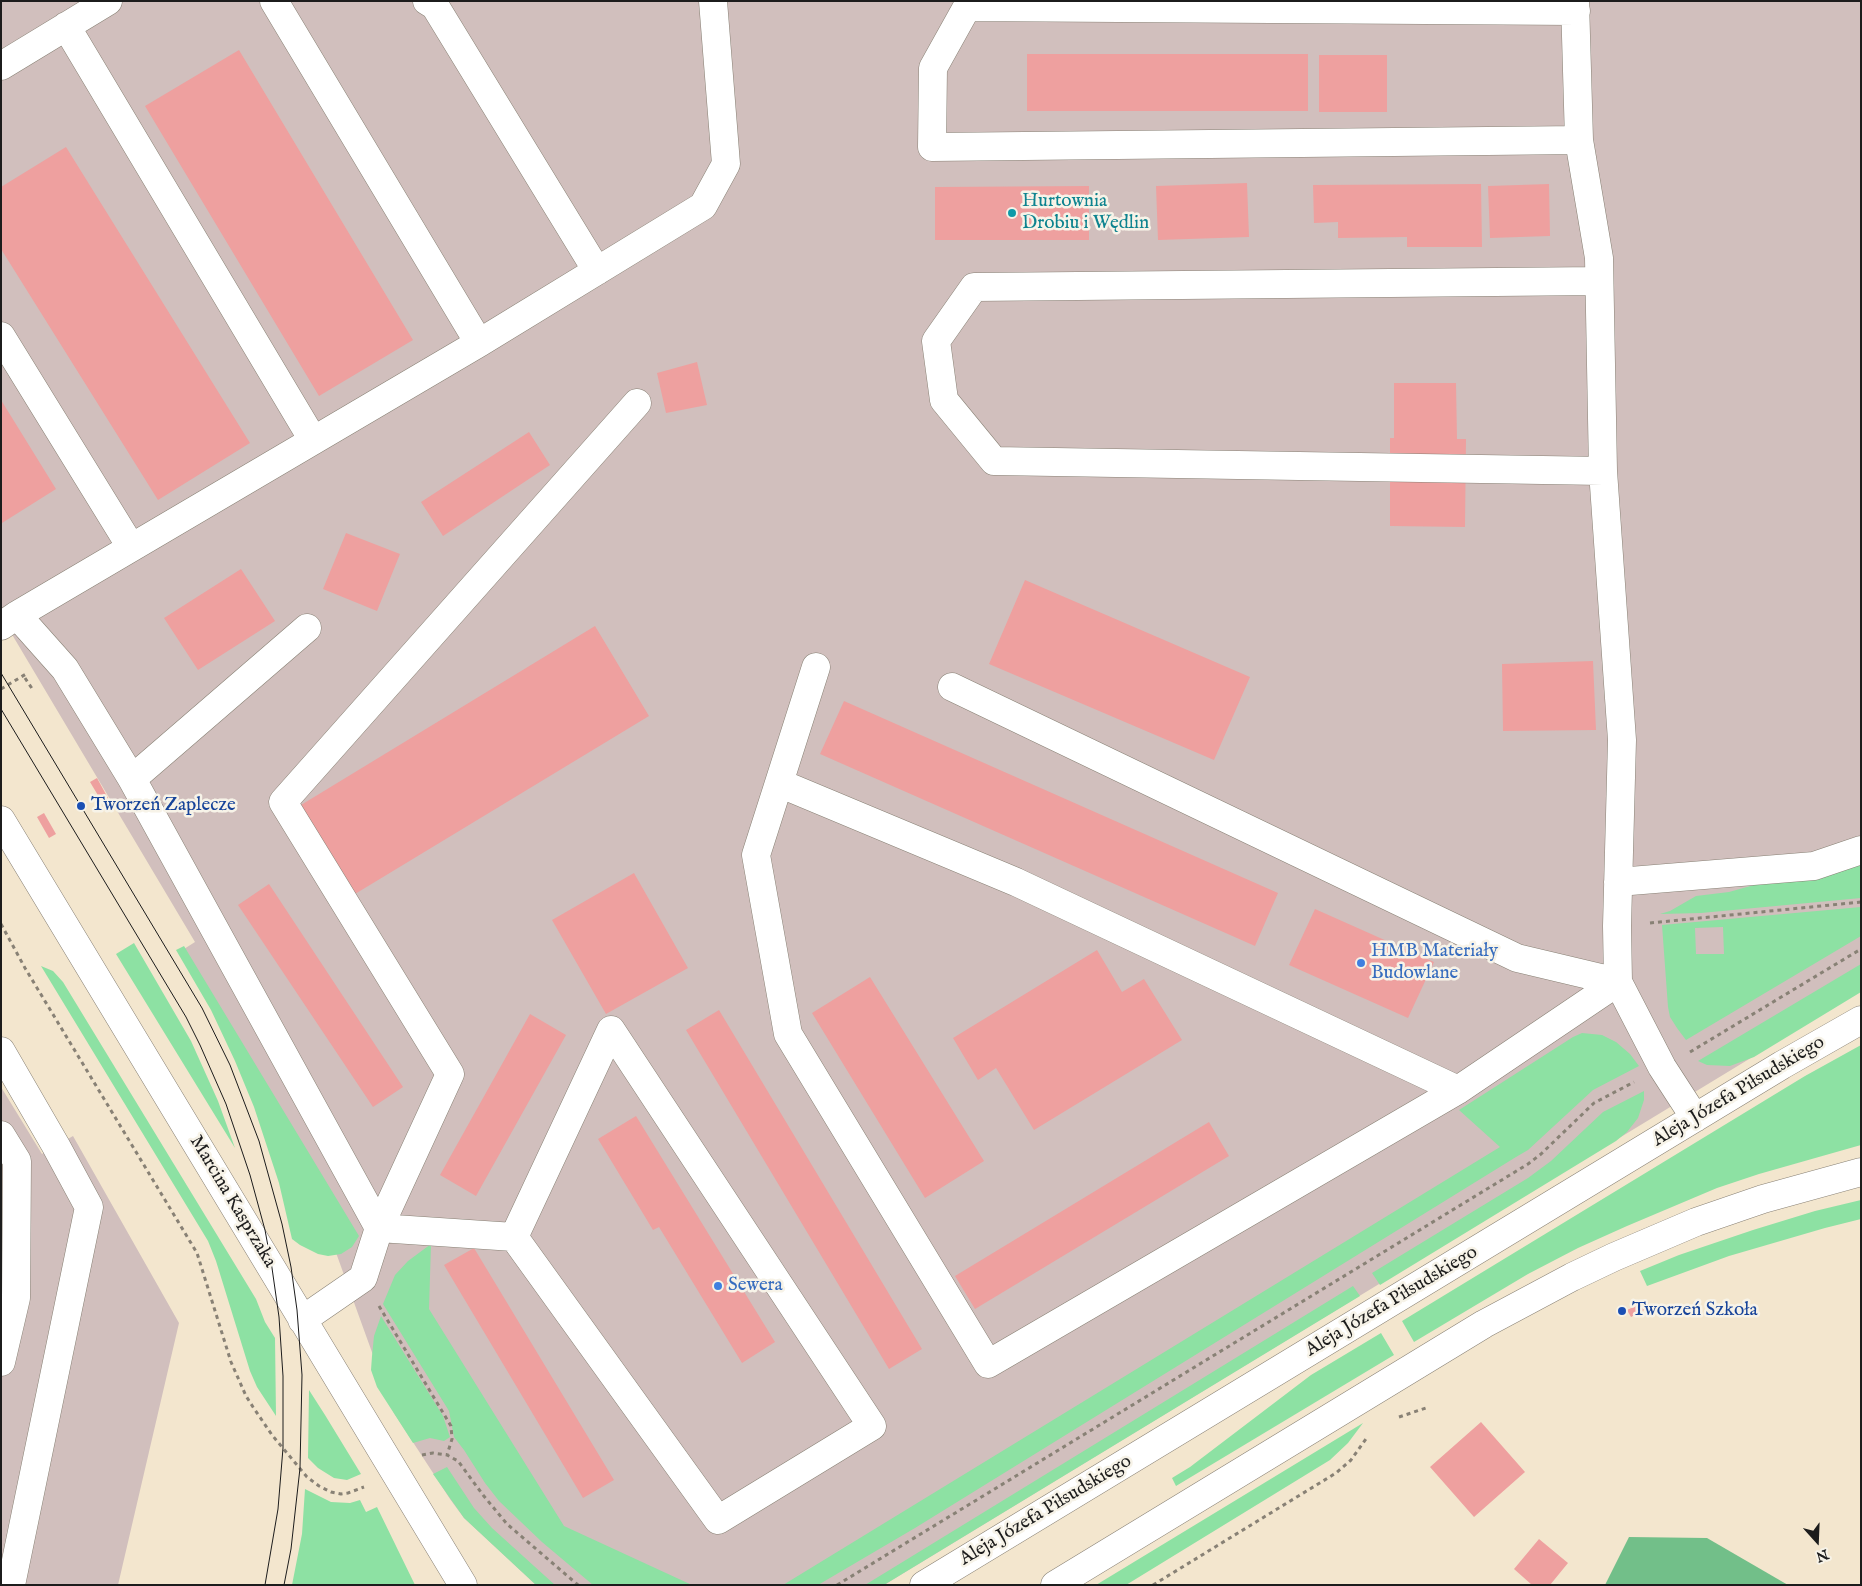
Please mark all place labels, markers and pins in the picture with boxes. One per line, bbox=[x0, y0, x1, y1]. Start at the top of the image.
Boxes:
place label: Hurtownia Drobiu i Wędlin bbox=[1022, 191, 1149, 235]
marker: Hurtownia Drobiu i Wędlin bbox=[1006, 207, 1018, 219]
place label: Tworzeń Zaplecze bbox=[91, 795, 236, 817]
marker: Tworzeń Zaplecze bbox=[75, 800, 87, 812]
place label: HMB Materiały Budowlane bbox=[1371, 941, 1498, 985]
marker: HMB Materiały Budowlane bbox=[1355, 957, 1367, 969]
place label: Sewera bbox=[728, 1275, 783, 1297]
marker: Sewera bbox=[712, 1280, 724, 1292]
place label: Tworzeń Szkoła bbox=[1632, 1300, 1758, 1322]
marker: Tworzeń Szkoła bbox=[1616, 1305, 1628, 1317]

